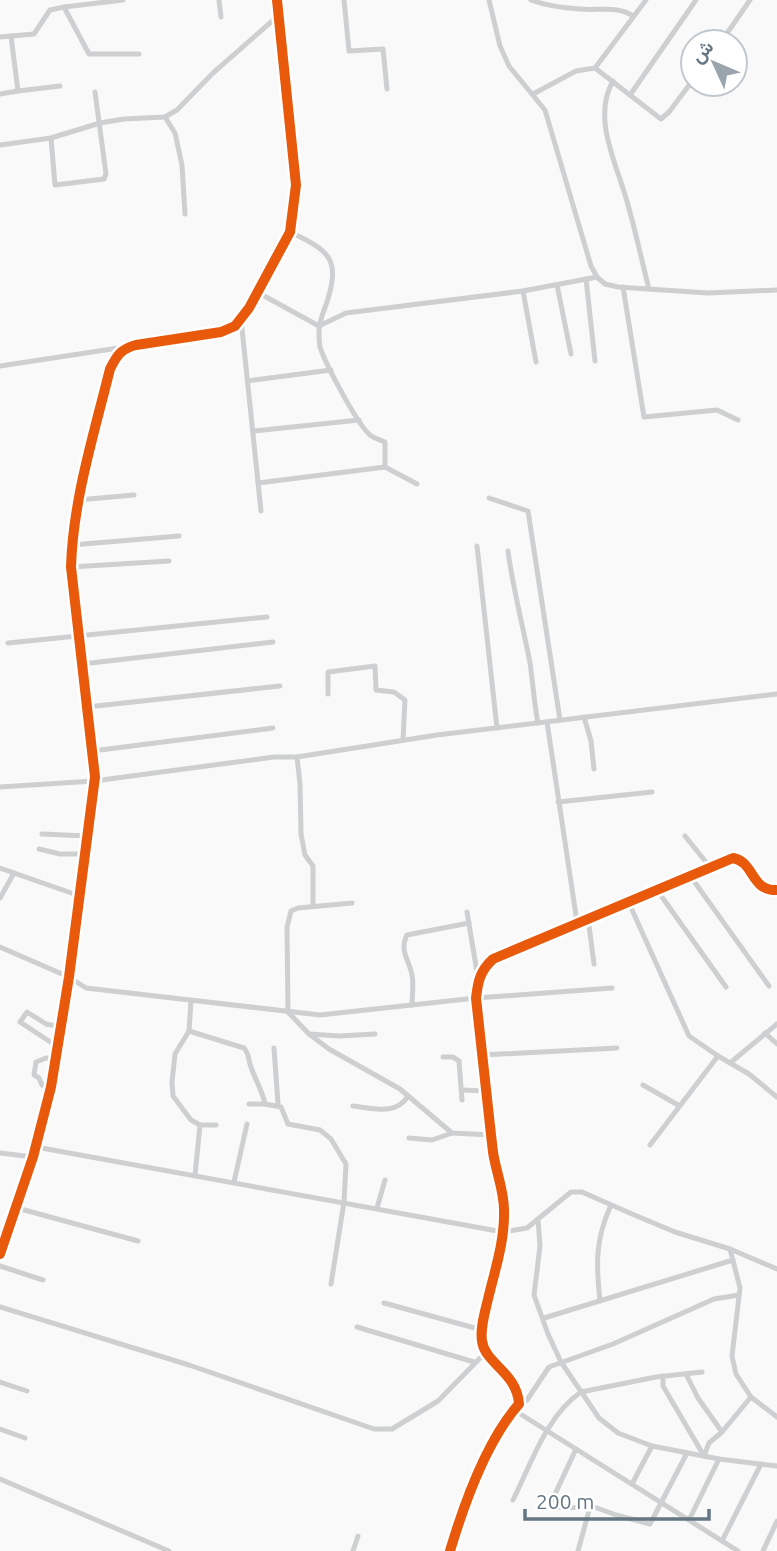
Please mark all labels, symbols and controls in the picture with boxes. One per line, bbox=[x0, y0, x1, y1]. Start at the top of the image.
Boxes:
north arrow bbox=[679, 28, 749, 98]
text: ش bbox=[686, 35, 718, 68]
scale bar bbox=[525, 1478, 709, 1522]
text: 200 m bbox=[536, 1489, 594, 1513]

